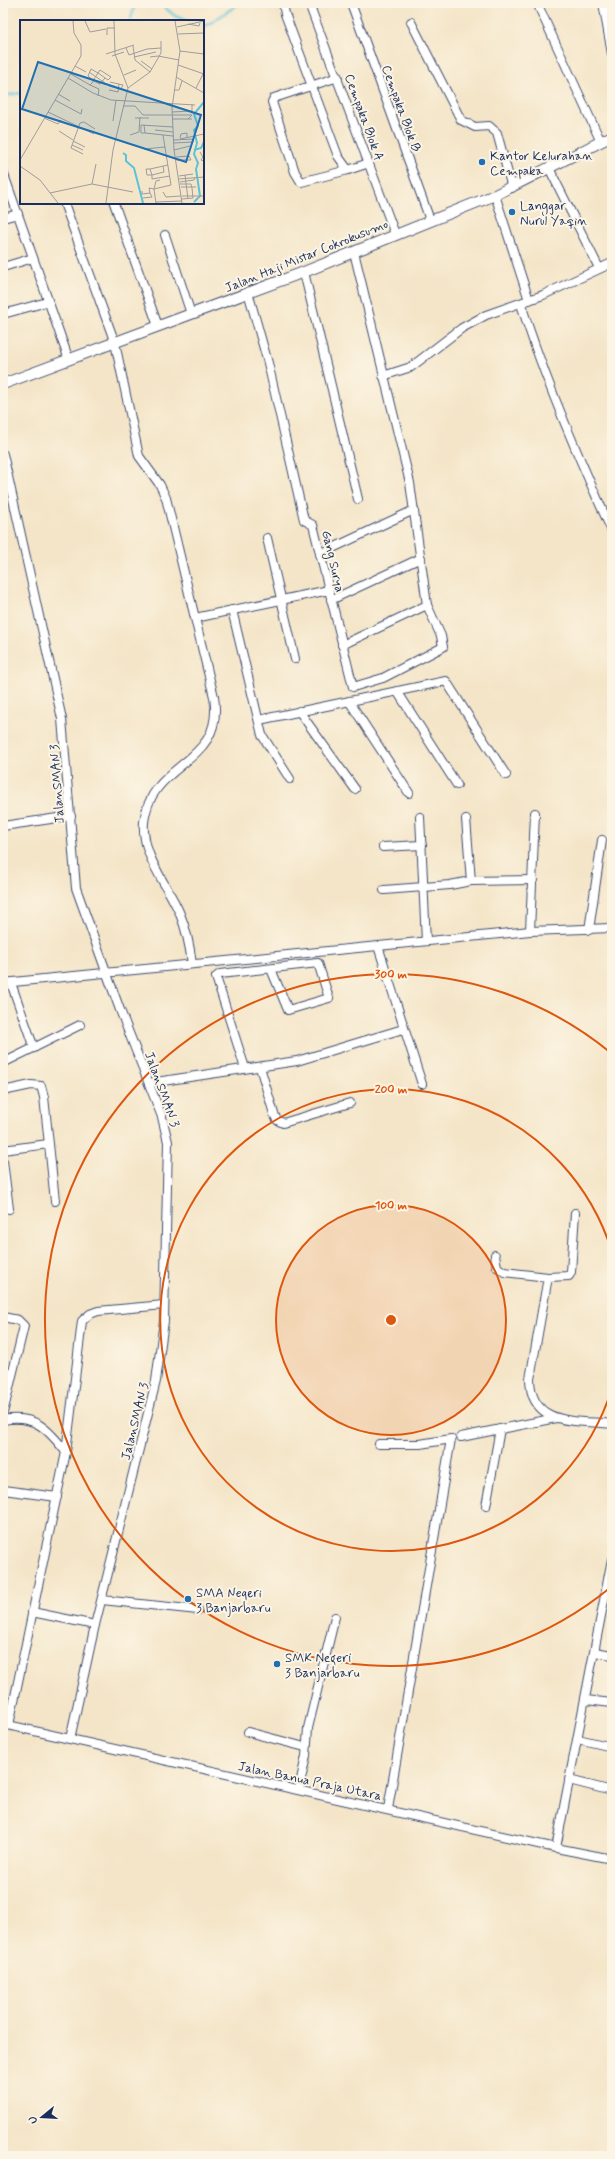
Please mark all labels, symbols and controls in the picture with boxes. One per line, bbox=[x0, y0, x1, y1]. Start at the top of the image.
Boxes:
inset map bbox=[20, 20, 204, 204]
street label: Cempaka Blok B bbox=[377, 63, 424, 154]
street label: Cempaka Blok A bbox=[340, 72, 387, 163]
place label: Kantor Kelurahan Cempaka bbox=[490, 148, 593, 180]
marker: Kantor Kelurahan Cempaka bbox=[477, 157, 487, 167]
place label: Langgar Nurul Yaqin bbox=[520, 198, 587, 230]
marker: Langgar Nurul Yaqin bbox=[507, 207, 517, 217]
street label: Jalan Haji Mistar Cokrokusumo bbox=[222, 216, 391, 297]
street label: Gang Surya bbox=[316, 529, 348, 594]
street label: JalanSMAN 3 bbox=[46, 744, 69, 824]
text: 300 m bbox=[375, 967, 408, 983]
street label: JalanSMAN 3 bbox=[140, 1049, 183, 1130]
text: 200 m bbox=[375, 1082, 408, 1098]
text: 100 m bbox=[375, 1198, 408, 1214]
centre of rings bbox=[384, 1313, 398, 1327]
street label: JalanSMAN 3 bbox=[118, 1381, 153, 1462]
place label: SMA Negeri 3 Banjarbaru bbox=[196, 1585, 271, 1617]
marker: SMA Negeri 3 Banjarbaru bbox=[183, 1594, 193, 1604]
place label: SMK Negeri 3 Banjarbaru bbox=[285, 1650, 360, 1682]
marker: SMK Negeri 3 Banjarbaru bbox=[272, 1659, 282, 1669]
street label: Jalan Banua Praja Utara bbox=[236, 1758, 383, 1805]
north arrow bbox=[22, 2097, 62, 2137]
text: U bbox=[26, 2114, 41, 2125]

